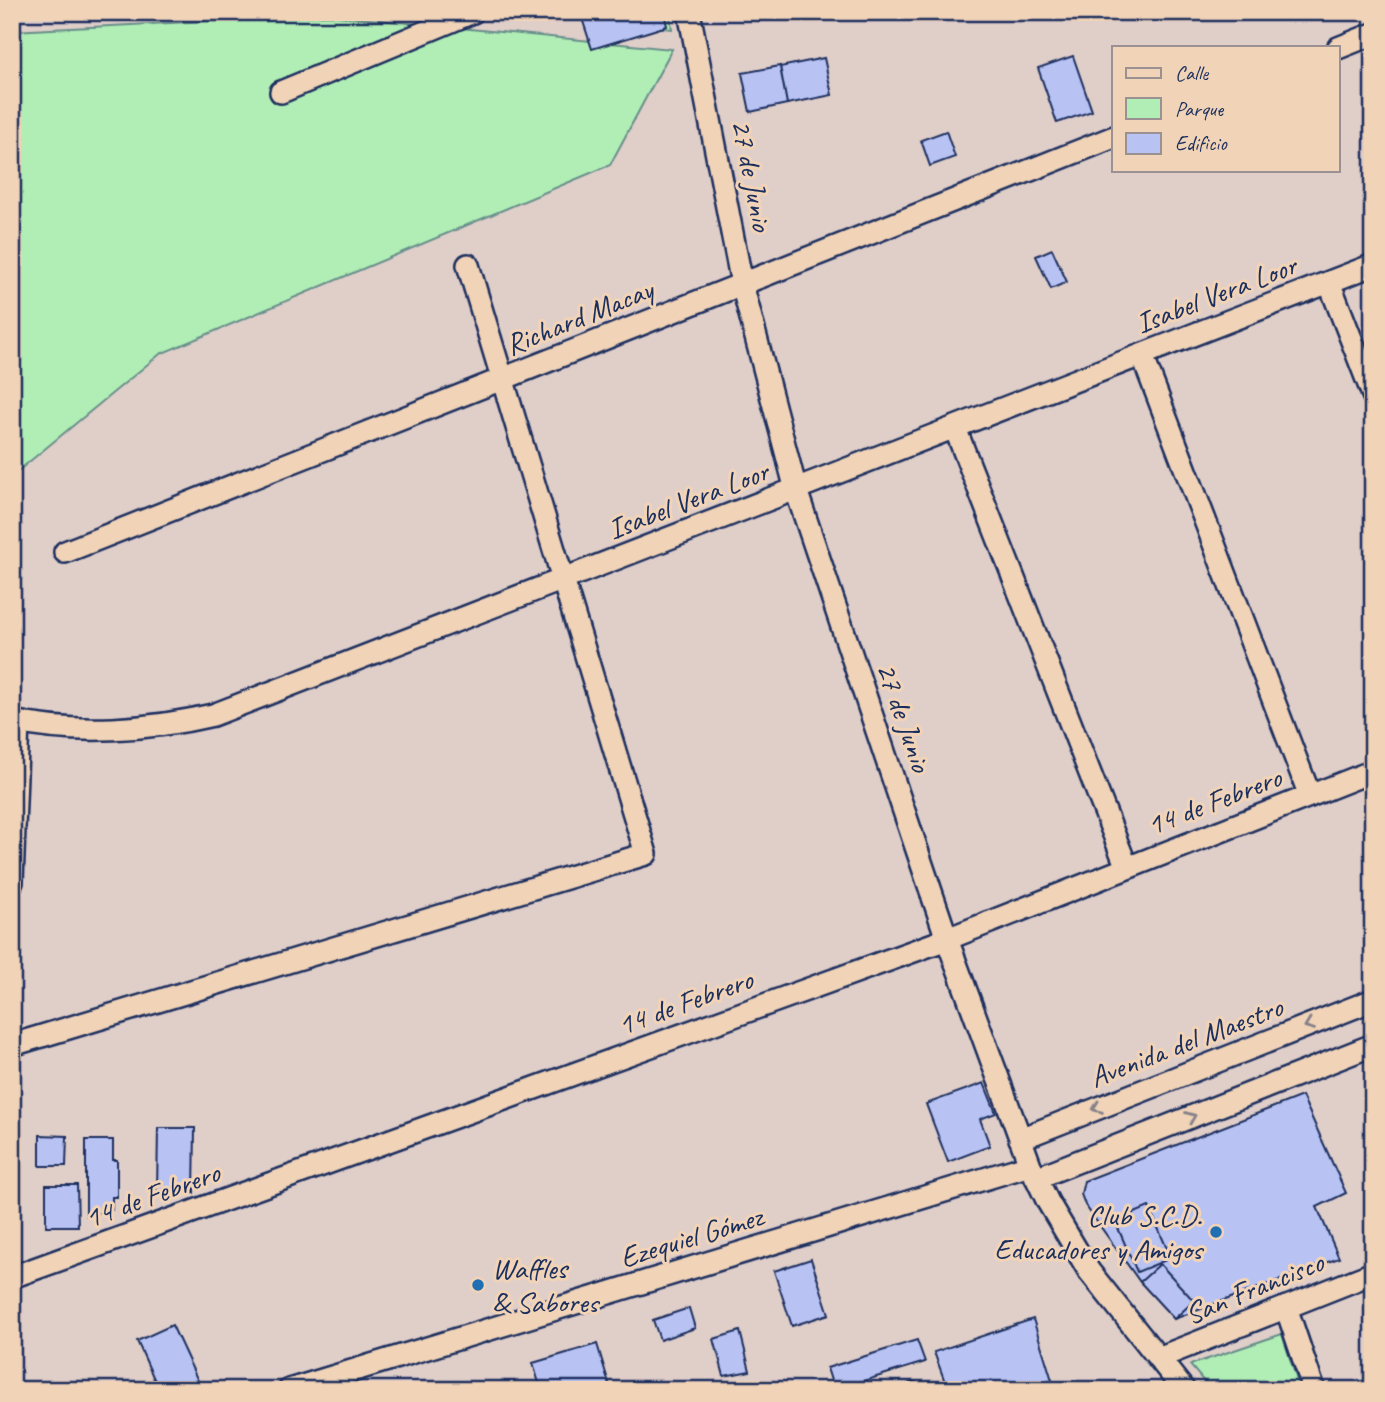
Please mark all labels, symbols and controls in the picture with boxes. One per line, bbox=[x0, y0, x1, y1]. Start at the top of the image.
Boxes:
legend bbox=[1112, 46, 1340, 172]
text: Calle bbox=[1175, 60, 1209, 86]
text: Parque bbox=[1175, 96, 1224, 122]
street label: 27 de Junio bbox=[723, 116, 782, 235]
text: Edificio bbox=[1175, 130, 1228, 156]
street label: Isabel Vera Loor bbox=[1130, 245, 1304, 342]
street label: Richard Macay bbox=[500, 269, 661, 364]
street label: Isabel Vera Loor bbox=[602, 451, 776, 548]
street label: 27 de Junio bbox=[868, 657, 941, 778]
street label: 14 de Febrero bbox=[1141, 758, 1288, 844]
street label: 14 de Febrero bbox=[612, 960, 759, 1044]
street label: Avenida del Maestro bbox=[1084, 987, 1289, 1096]
one-way arrow bbox=[1304, 1017, 1316, 1031]
one-way arrow bbox=[1092, 1100, 1104, 1114]
one-way arrow bbox=[1184, 1112, 1196, 1126]
street label: 14 de Febrero bbox=[79, 1153, 226, 1237]
place label: Club S.C.D. Educadores y Amigos bbox=[994, 1196, 1205, 1268]
street label: Ezequiel Gómez bbox=[615, 1197, 769, 1277]
marker: Club S.C.D. Educadores y Amigos bbox=[1208, 1224, 1224, 1240]
street label: San Francisco bbox=[1179, 1242, 1330, 1333]
place label: Waffles & Sabores bbox=[492, 1249, 601, 1321]
marker: Waffles & Sabores bbox=[470, 1277, 486, 1293]

